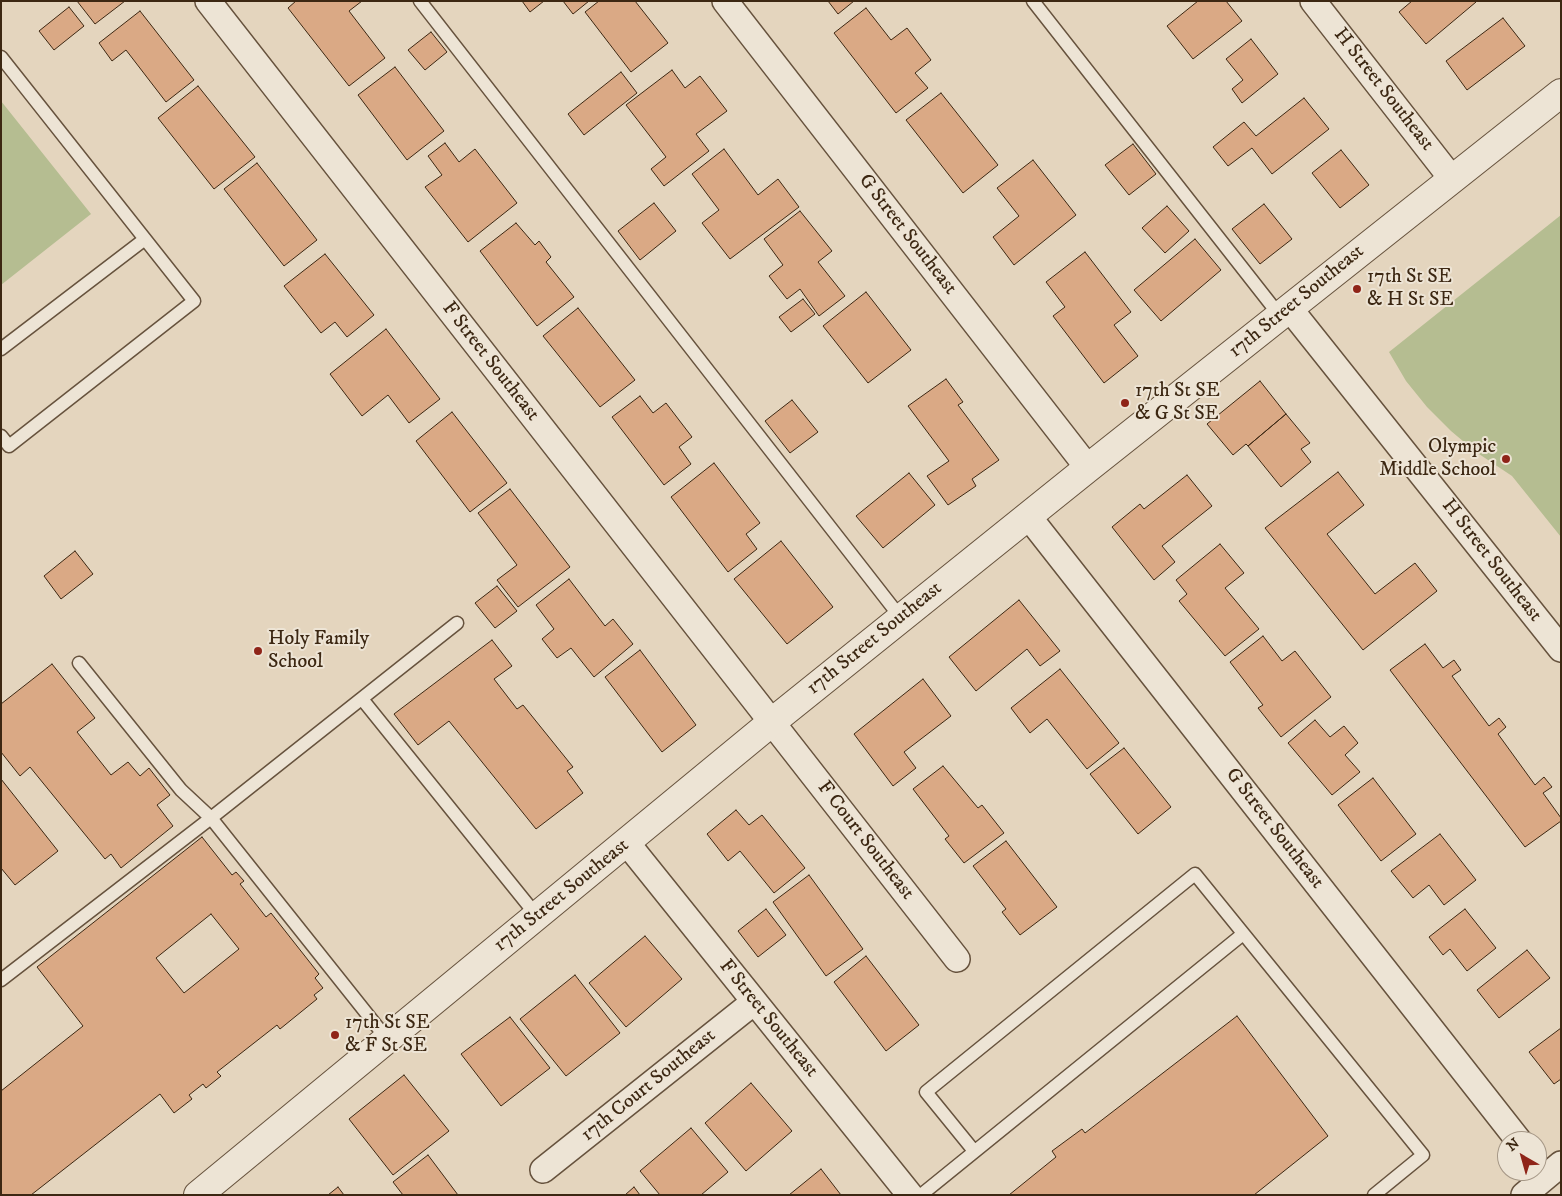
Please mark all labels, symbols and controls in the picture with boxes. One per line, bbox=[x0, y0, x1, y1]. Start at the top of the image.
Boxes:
street label: H Street Southeast bbox=[1328, 24, 1438, 156]
street label: G Street Southeast bbox=[852, 170, 962, 300]
street label: 17th Street Southeast bbox=[1224, 240, 1370, 364]
place label: 17th St SE & H St SE bbox=[1367, 266, 1454, 313]
marker: 17th St SE & H St SE bbox=[1351, 283, 1363, 295]
street label: F Street Southeast bbox=[436, 298, 544, 426]
place label: 17th St SE & G St SE bbox=[1135, 380, 1220, 427]
marker: 17th St SE & G St SE bbox=[1119, 397, 1131, 409]
place label: Olympic Middle School bbox=[1379, 436, 1496, 483]
marker: Olympic Middle School bbox=[1500, 453, 1512, 465]
street label: H Street Southeast bbox=[1436, 495, 1546, 627]
street label: 17th Street Southeast bbox=[802, 577, 948, 701]
place label: Holy Family School bbox=[268, 628, 369, 675]
marker: Holy Family School bbox=[252, 645, 264, 657]
street label: G Street Southeast bbox=[1219, 764, 1329, 894]
street label: F Court Southeast bbox=[811, 777, 919, 905]
street label: 17th Street Southeast bbox=[489, 834, 635, 958]
street label: F Street Southeast bbox=[713, 955, 823, 1083]
place label: 17th St SE & F St SE bbox=[345, 1012, 430, 1059]
street label: 17th Court Southeast bbox=[577, 1024, 721, 1148]
marker: 17th St SE & F St SE bbox=[329, 1029, 341, 1041]
north arrow bbox=[1497, 1131, 1547, 1181]
text: N bbox=[1503, 1134, 1523, 1156]

